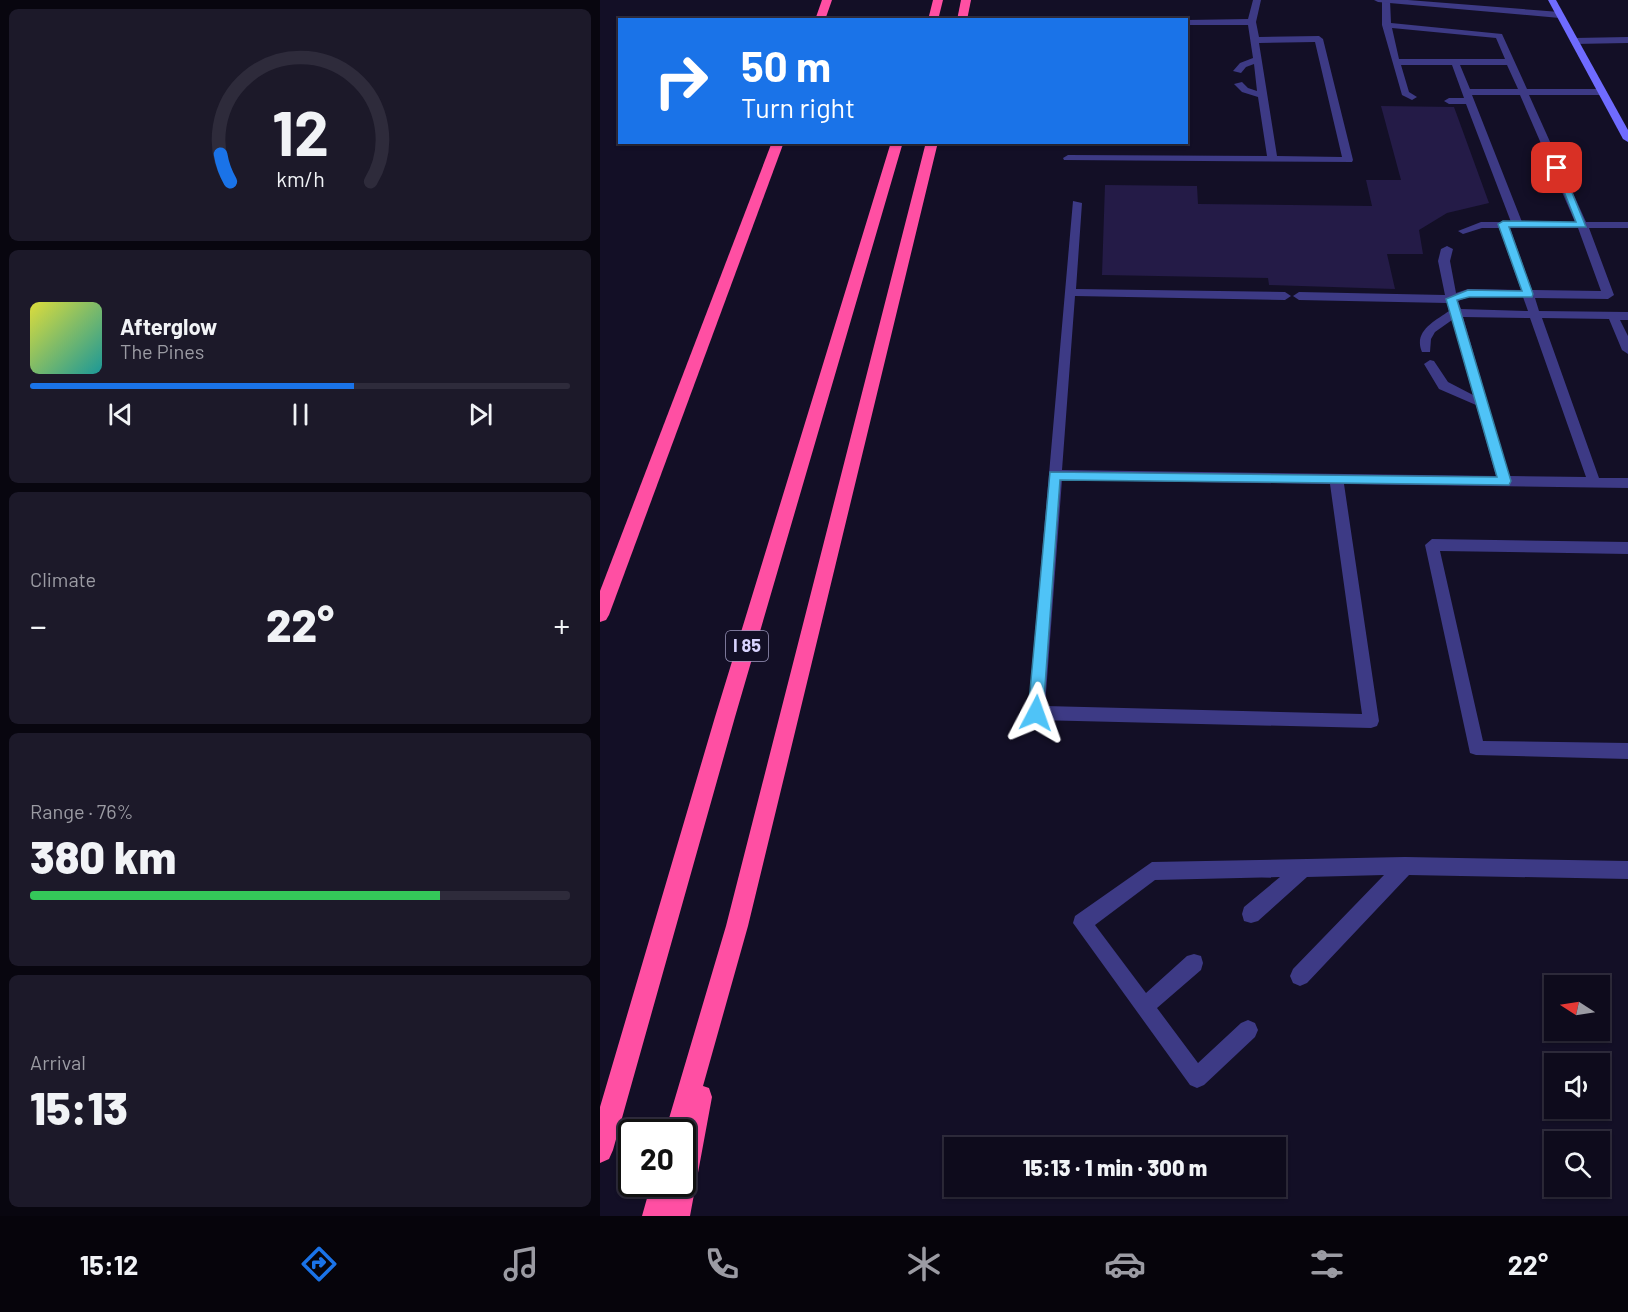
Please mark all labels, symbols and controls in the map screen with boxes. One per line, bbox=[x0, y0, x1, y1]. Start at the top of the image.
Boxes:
text: 50 m bbox=[741, 40, 831, 90]
icon: right bbox=[642, 42, 720, 120]
text: Turn right bbox=[741, 91, 855, 123]
text: 12 bbox=[271, 94, 329, 168]
pin bbox=[1531, 142, 1582, 193]
icon: arrive bbox=[1540, 151, 1573, 184]
text: km/h bbox=[276, 167, 324, 192]
text: Afterglow bbox=[120, 313, 217, 339]
text: The Pines bbox=[120, 339, 204, 363]
icon: previous bbox=[104, 398, 137, 431]
icon: pause bbox=[284, 398, 317, 431]
icon: next bbox=[464, 398, 497, 431]
text: Climate bbox=[30, 567, 96, 591]
text: 22° bbox=[266, 597, 334, 651]
text: − bbox=[30, 605, 47, 645]
text: + bbox=[553, 605, 570, 645]
road number: I 85 bbox=[726, 631, 768, 661]
position arrow bbox=[1004, 681, 1068, 745]
text: Range · 76% bbox=[30, 799, 134, 823]
text: 380 km bbox=[30, 829, 176, 883]
north arrow bbox=[1544, 975, 1610, 1041]
map controls bbox=[1544, 975, 1610, 1197]
text: Arrival bbox=[30, 1050, 86, 1074]
button: sound bbox=[1544, 1053, 1610, 1119]
text: 15:13 bbox=[30, 1080, 128, 1134]
speed limit sign: 20 bbox=[618, 1119, 696, 1197]
button: search bbox=[1544, 1131, 1610, 1197]
text: 15:13 · 1 min · 300 m bbox=[1023, 1154, 1207, 1180]
icon: directions bbox=[298, 1243, 340, 1285]
icon: music bbox=[500, 1243, 542, 1285]
icon: phone bbox=[701, 1243, 743, 1285]
icon: climate bbox=[903, 1243, 945, 1285]
icon: car bbox=[1104, 1243, 1146, 1285]
icon: filters bbox=[1306, 1243, 1348, 1285]
text: 15:12 bbox=[80, 1248, 138, 1280]
text: 22° bbox=[1508, 1248, 1548, 1280]

